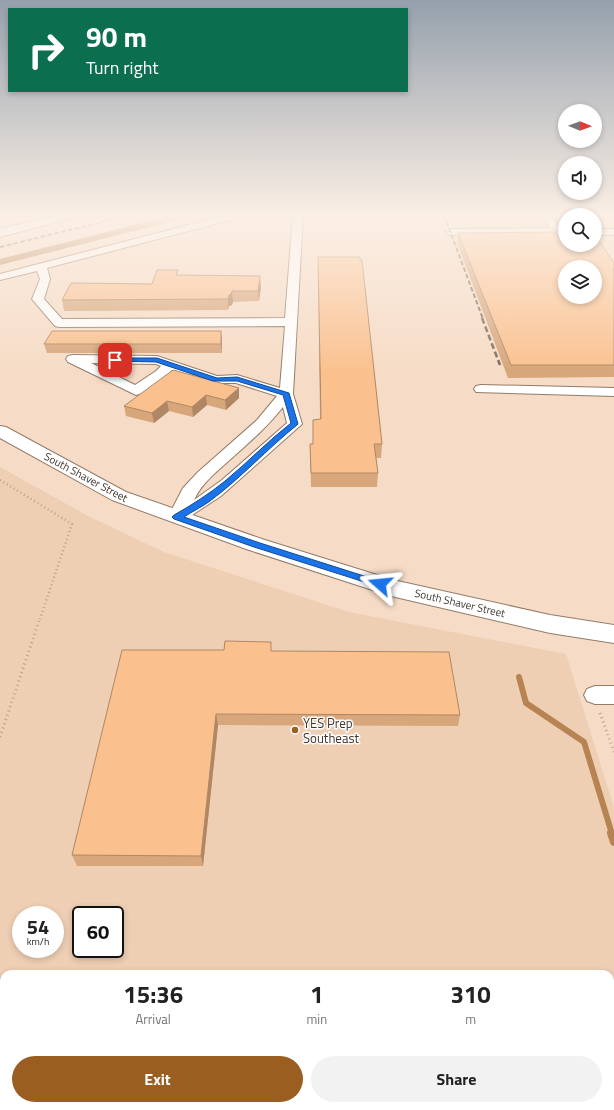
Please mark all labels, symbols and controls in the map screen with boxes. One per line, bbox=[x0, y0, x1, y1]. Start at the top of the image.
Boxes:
text: 90 m bbox=[86, 15, 147, 58]
icon: right bbox=[20, 24, 72, 76]
text: Turn right bbox=[86, 54, 159, 81]
north arrow bbox=[558, 104, 602, 148]
map controls bbox=[558, 104, 602, 304]
button: sound bbox=[558, 156, 602, 200]
button: search bbox=[558, 208, 602, 252]
button: layers bbox=[558, 260, 602, 304]
pin bbox=[98, 343, 132, 377]
icon: arrive bbox=[104, 349, 126, 371]
street label: South Shaver Street bbox=[41, 448, 131, 506]
position arrow bbox=[359, 563, 401, 605]
street label: South Shaver Street bbox=[413, 585, 507, 621]
place label: YES Prep Southeast bbox=[303, 713, 359, 748]
marker: YES Prep Southeast bbox=[290, 725, 300, 735]
speed limit sign: 60 bbox=[72, 906, 124, 958]
text: 54 bbox=[27, 911, 49, 942]
text: km/h bbox=[27, 934, 49, 949]
text: 15:36 bbox=[123, 976, 183, 1012]
text: 1 bbox=[310, 976, 324, 1012]
text: 310 bbox=[450, 976, 491, 1012]
text: Arrival bbox=[136, 1009, 171, 1029]
text: min bbox=[306, 1009, 327, 1029]
text: m bbox=[465, 1009, 476, 1029]
button: Exit bbox=[12, 1056, 303, 1102]
button: Share bbox=[311, 1056, 602, 1102]

